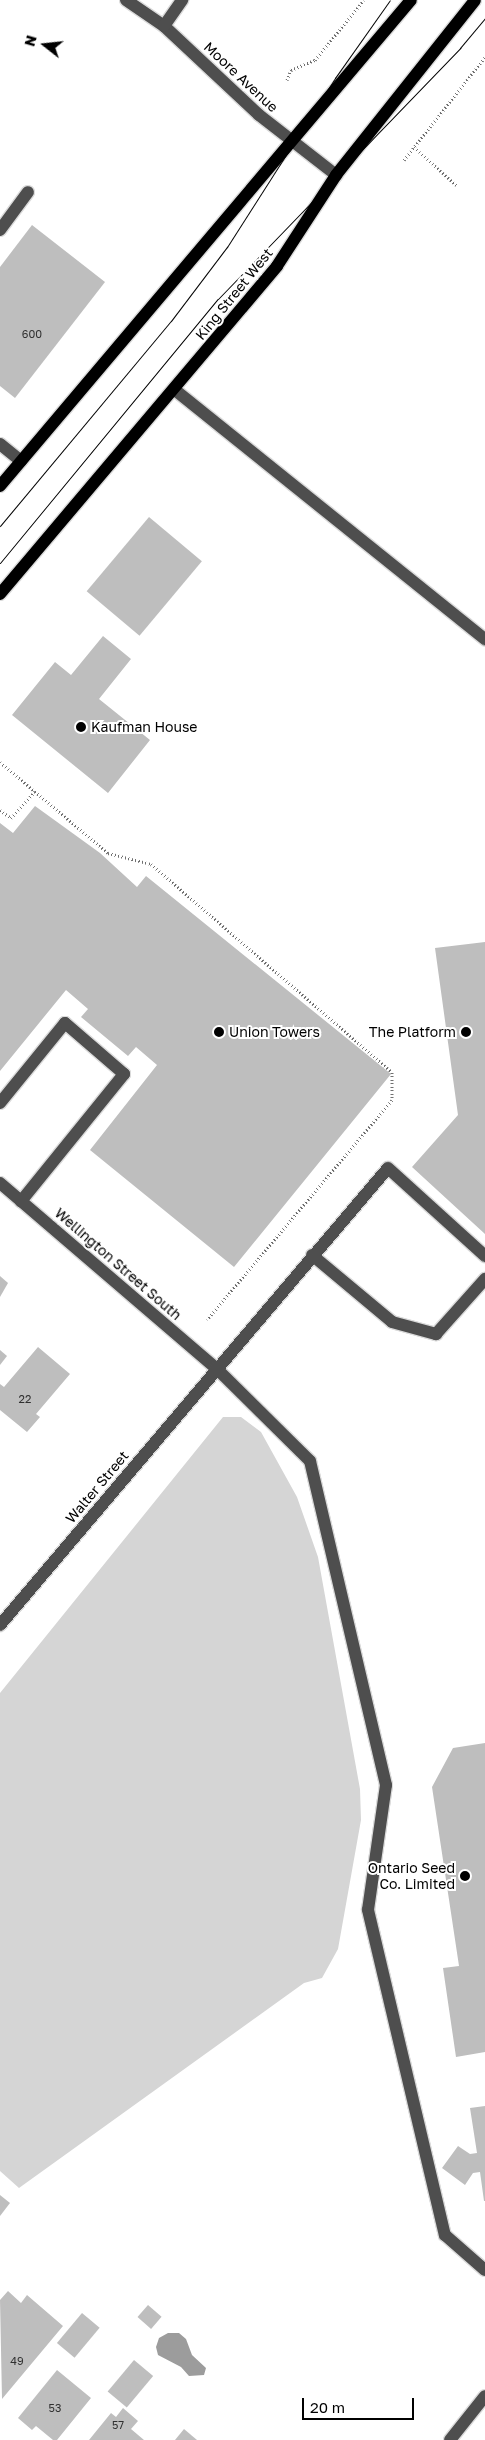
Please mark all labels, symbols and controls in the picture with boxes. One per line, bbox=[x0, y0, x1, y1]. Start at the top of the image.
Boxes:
north arrow bbox=[20, 20, 70, 70]
text: N bbox=[20, 33, 40, 48]
street label: Moore Avenue bbox=[200, 38, 282, 116]
street label: King Street West bbox=[192, 245, 276, 343]
house number: 600 bbox=[22, 327, 42, 341]
place label: Kaufman House bbox=[91, 719, 197, 735]
marker: Kaufman House bbox=[75, 721, 87, 733]
place label: Union Towers bbox=[229, 1024, 320, 1040]
place label: The Platform bbox=[369, 1024, 456, 1040]
marker: Union Towers bbox=[213, 1026, 225, 1038]
marker: The Platform bbox=[460, 1026, 472, 1038]
street label: Wellington Street South bbox=[51, 1205, 185, 1323]
house number: 22 bbox=[19, 1392, 31, 1406]
street label: Walter Street bbox=[62, 1447, 132, 1527]
place label: Ontario Seed Co. Limited bbox=[368, 1860, 455, 1892]
marker: Ontario Seed Co. Limited bbox=[459, 1870, 471, 1882]
house number: 49 bbox=[10, 2354, 24, 2368]
scale bar bbox=[305, 2388, 418, 2420]
text: 20 m bbox=[310, 2398, 345, 2416]
house number: 53 bbox=[49, 2401, 61, 2415]
house number: 57 bbox=[112, 2418, 124, 2432]

